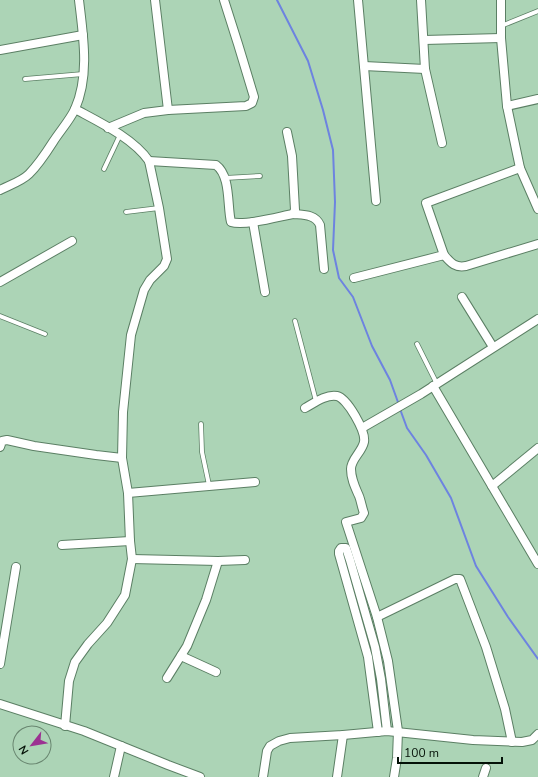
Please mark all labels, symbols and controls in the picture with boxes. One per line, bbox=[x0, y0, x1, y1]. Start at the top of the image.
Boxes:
north arrow bbox=[12, 725, 52, 765]
scale bar bbox=[398, 739, 502, 765]
text: N bbox=[15, 743, 32, 757]
text: 100 m bbox=[404, 745, 439, 761]

